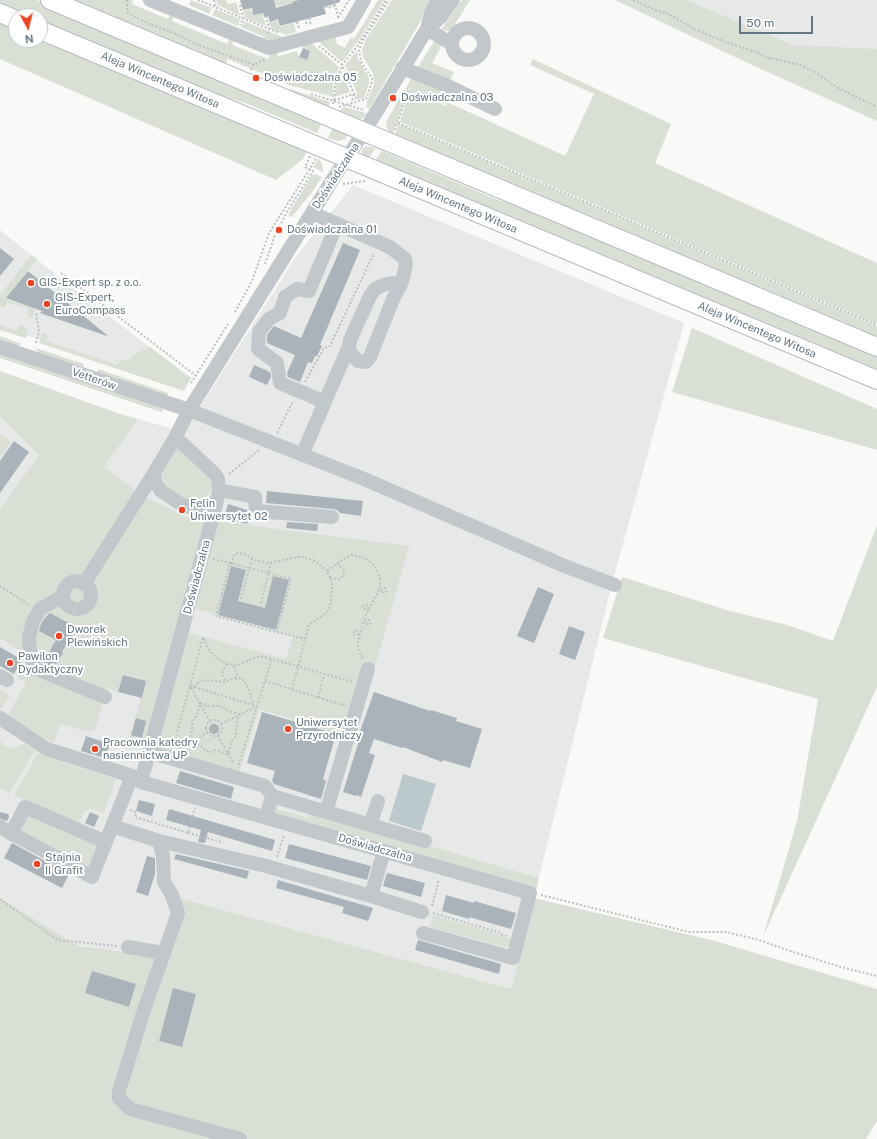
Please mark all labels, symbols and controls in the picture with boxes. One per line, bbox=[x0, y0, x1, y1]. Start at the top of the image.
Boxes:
north arrow bbox=[8, 8, 48, 48]
scale bar bbox=[741, 8, 815, 34]
text: 50 m bbox=[746, 16, 774, 30]
text: N bbox=[24, 32, 34, 45]
street label: Aleja Wincentego Witosa bbox=[99, 49, 221, 111]
place label: Doświadczalna 05 bbox=[264, 71, 357, 85]
marker: Doświadczalna 05 bbox=[251, 73, 261, 83]
place label: Doświadczalna 03 bbox=[401, 91, 494, 105]
marker: Doświadczalna 03 bbox=[388, 93, 398, 103]
street label: Doświadczalna bbox=[310, 140, 362, 212]
street label: Aleja Wincentego Witosa bbox=[397, 174, 519, 236]
place label: Doświadczalna 01 bbox=[287, 223, 377, 237]
marker: Doświadczalna 01 bbox=[274, 225, 284, 235]
place label: GIS-Expert sp. z o.o. bbox=[39, 276, 141, 290]
marker: GIS-Expert sp. z o.o. bbox=[26, 278, 36, 288]
place label: GIS-Expert, EuroCompass bbox=[55, 291, 126, 317]
marker: GIS-Expert, EuroCompass bbox=[42, 299, 52, 309]
street label: Aleja Wincentego Witosa bbox=[696, 299, 818, 361]
street label: Vetterów bbox=[70, 365, 118, 393]
place label: Felin Uniwersytet 02 bbox=[190, 497, 268, 523]
marker: Felin Uniwersytet 02 bbox=[177, 505, 187, 515]
street label: Doświadczalna bbox=[181, 538, 213, 616]
place label: Dworek Plewińskich bbox=[67, 623, 128, 649]
marker: Dworek Plewińskich bbox=[54, 631, 64, 641]
place label: Pawilon Dydaktyczny bbox=[18, 650, 83, 676]
marker: Pawilon Dydaktyczny bbox=[5, 658, 15, 668]
place label: Uniwersytet Przyrodniczy bbox=[296, 716, 362, 742]
marker: Uniwersytet Przyrodniczy bbox=[283, 724, 293, 734]
place label: Pracownia katedry nasiennictwa UP bbox=[103, 736, 198, 762]
marker: Pracownia katedry nasiennictwa UP bbox=[90, 744, 100, 754]
street label: Doświadczalna bbox=[337, 831, 413, 865]
place label: Stajnia II Grafit bbox=[45, 851, 83, 877]
marker: Stajnia II Grafit bbox=[32, 859, 42, 869]

